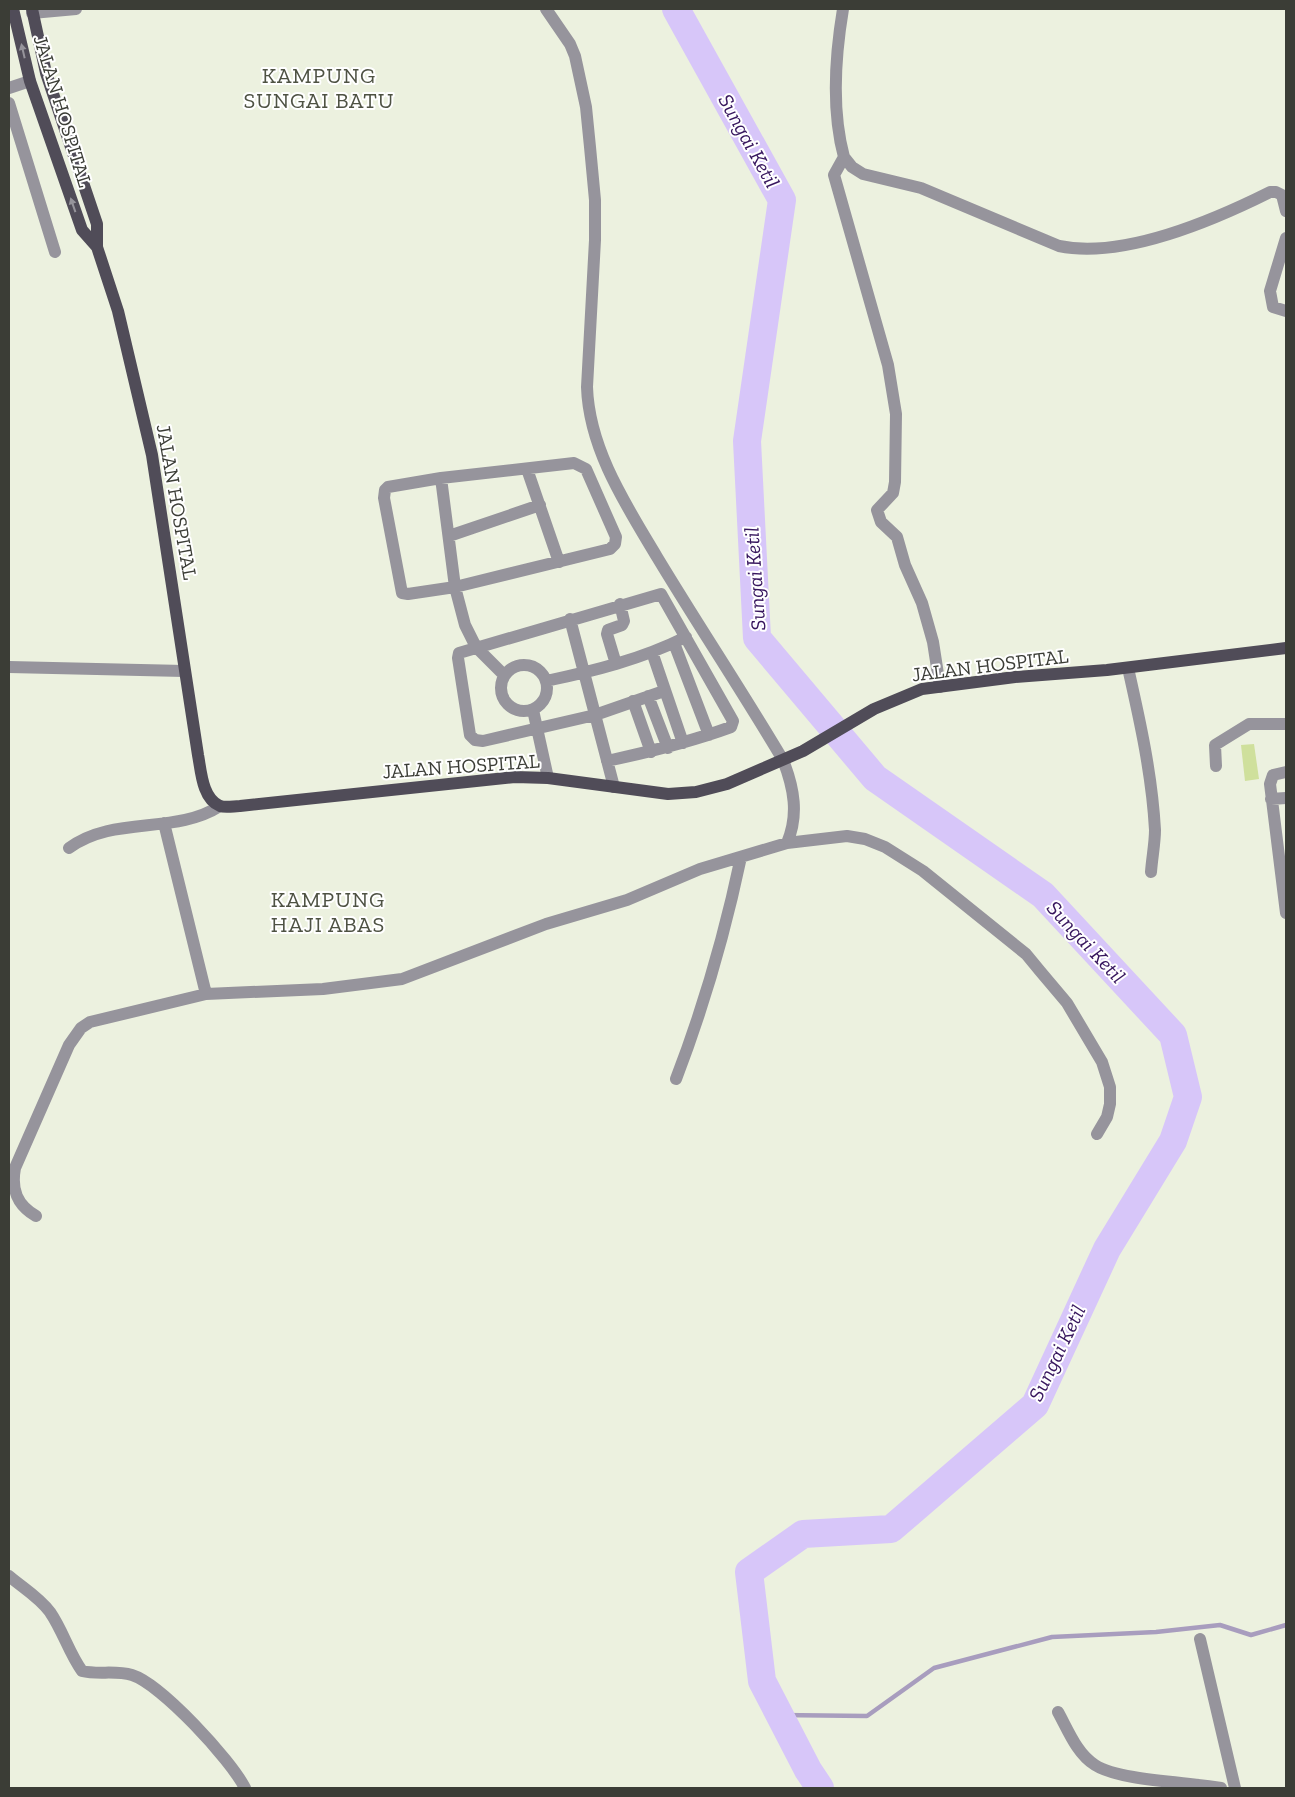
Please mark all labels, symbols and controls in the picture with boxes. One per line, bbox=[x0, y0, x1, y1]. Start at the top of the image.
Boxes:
street label: JALAN HOSPITAL bbox=[28, 32, 98, 190]
one-way arrow bbox=[19, 43, 27, 58]
district label: KAMPUNG SUNGAI BATU bbox=[243, 62, 395, 114]
water label: Sungai Ketil bbox=[713, 89, 786, 192]
one-way arrow bbox=[69, 198, 76, 213]
street label: JALAN HOSPITAL bbox=[151, 422, 203, 582]
water label: Sungai Ketil bbox=[738, 526, 771, 632]
street label: JALAN HOSPITAL bbox=[910, 643, 1070, 687]
street label: JALAN HOSPITAL bbox=[382, 749, 541, 783]
district label: KAMPUNG HAJI ABAS bbox=[271, 886, 385, 938]
water label: Sungai Ketil bbox=[1042, 895, 1131, 988]
water label: Sungai Ketil bbox=[1023, 1301, 1091, 1405]

